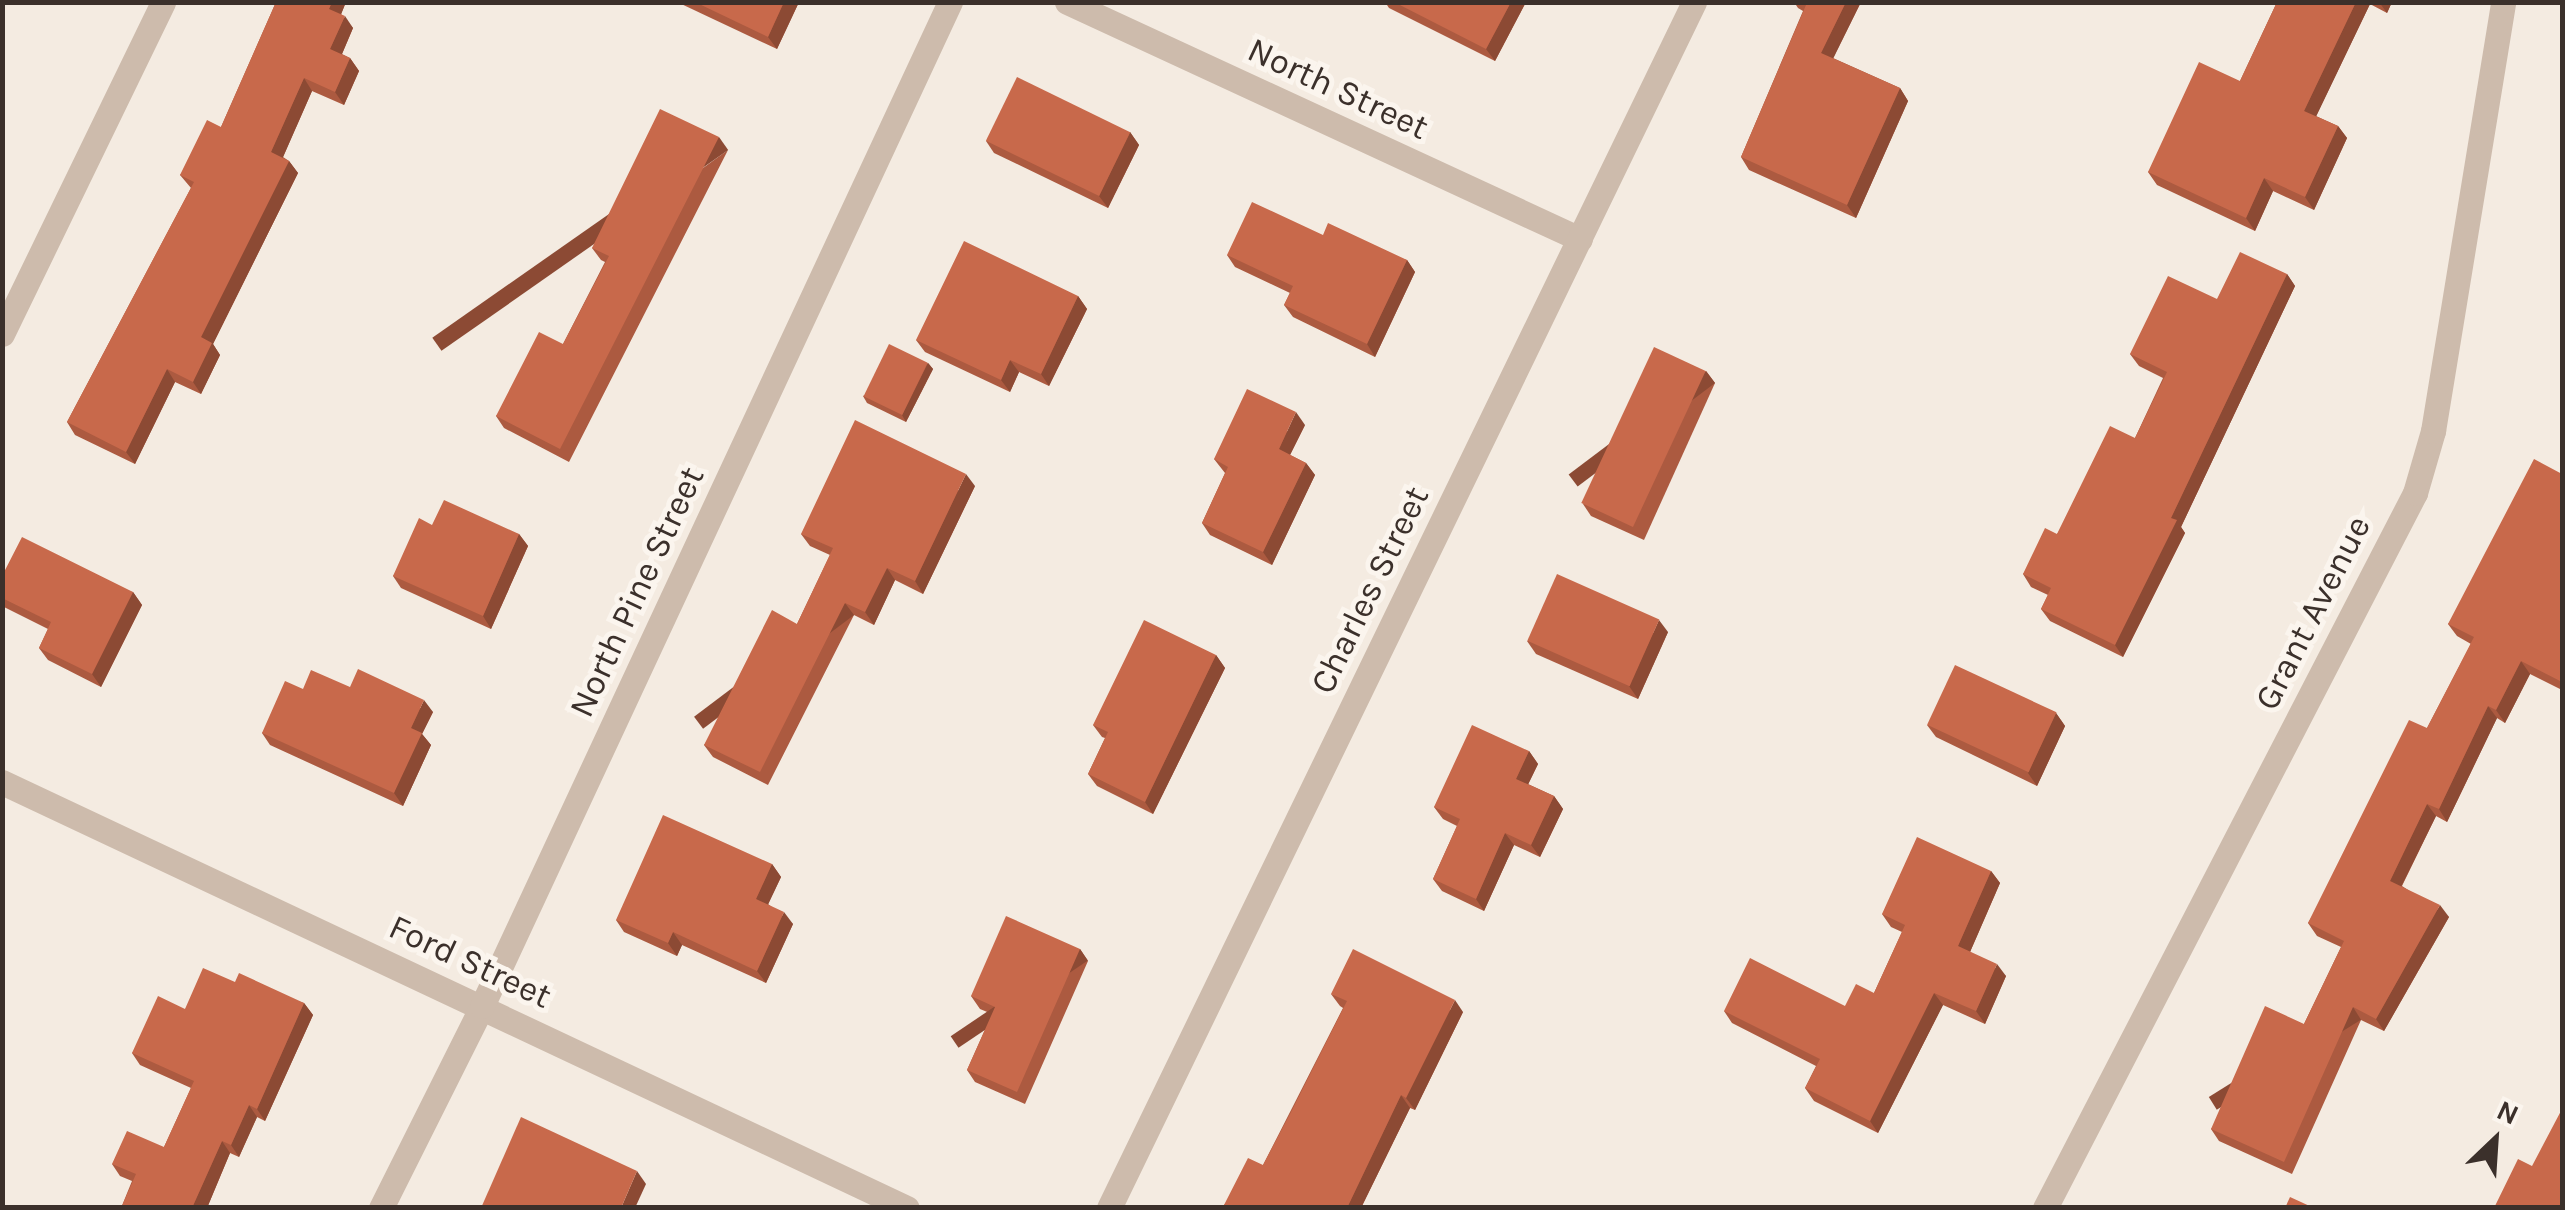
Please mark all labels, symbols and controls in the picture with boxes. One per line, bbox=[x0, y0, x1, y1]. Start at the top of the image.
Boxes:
street label: North Street bbox=[1241, 29, 1435, 149]
street label: North Pine Street bbox=[561, 460, 713, 724]
street label: Charles Street bbox=[1302, 480, 1438, 700]
street label: Grant Avenue bbox=[2246, 509, 2380, 717]
street label: Ford Street bbox=[382, 906, 558, 1018]
north arrow bbox=[2445, 1090, 2545, 1190]
text: N bbox=[2492, 1093, 2524, 1132]

